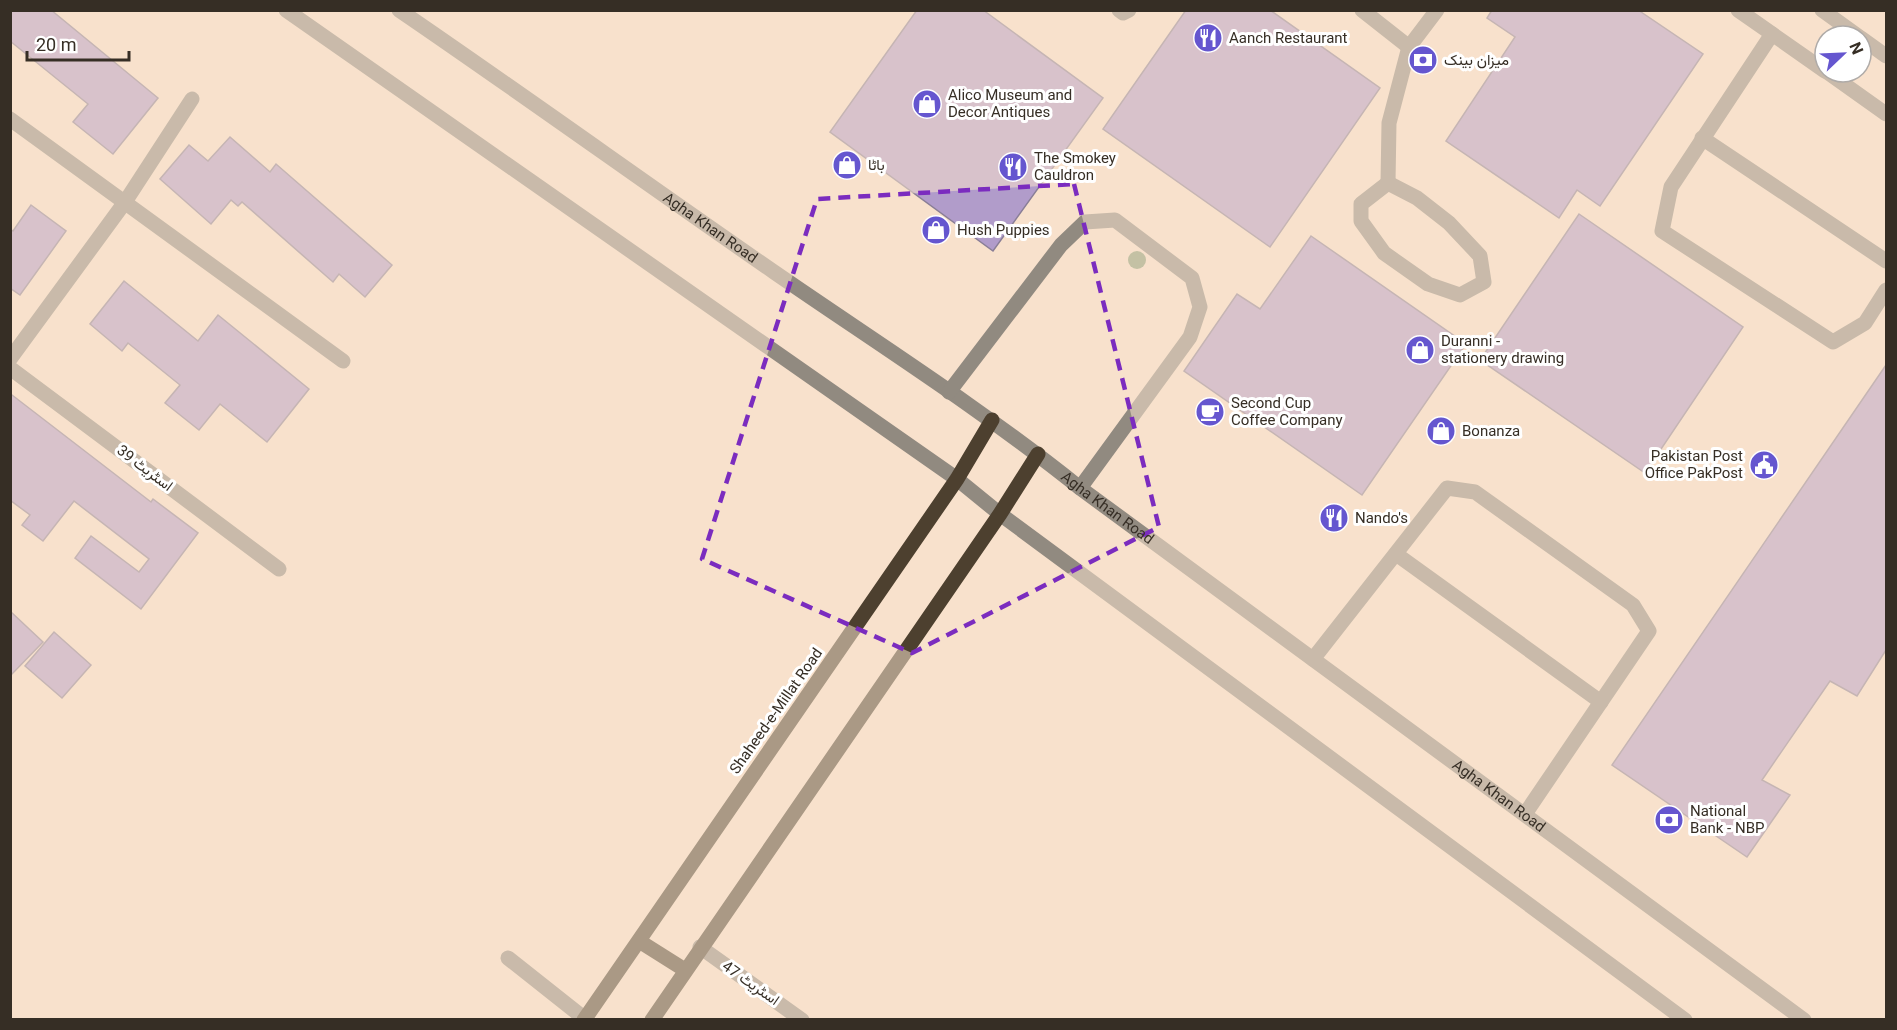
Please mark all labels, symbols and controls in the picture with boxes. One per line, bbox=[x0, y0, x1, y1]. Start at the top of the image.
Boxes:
restaurant icon: Aanch Restaurant bbox=[1192, 22, 1224, 54]
scale bar bbox=[27, 24, 129, 62]
north arrow bbox=[1813, 24, 1873, 84]
place label: Aanch Restaurant bbox=[1229, 29, 1348, 47]
text: 20 m bbox=[36, 34, 76, 55]
text: N bbox=[1845, 39, 1867, 57]
bank icon: میزان بینک bbox=[1407, 44, 1439, 76]
place label: میزان بینک bbox=[1444, 51, 1509, 69]
place label: Alico Museum and Decor Antiques bbox=[948, 86, 1072, 121]
shop icon: Alico Museum and Decor Antiques bbox=[911, 88, 943, 120]
shop icon: باٹا bbox=[831, 149, 863, 181]
place label: The Smokey Cauldron bbox=[1034, 149, 1116, 184]
restaurant icon: The Smokey Cauldron bbox=[997, 151, 1029, 183]
place label: باٹا bbox=[868, 156, 885, 174]
street label: Agha Khan Road bbox=[660, 189, 761, 267]
shop icon: Hush Puppies bbox=[920, 214, 952, 246]
place label: Hush Puppies bbox=[957, 221, 1050, 239]
place label: Duranni - stationery drawing bbox=[1441, 332, 1564, 367]
shop icon: Duranni - stationery drawing bbox=[1404, 334, 1436, 366]
place label: Second Cup Coffee Company bbox=[1231, 394, 1343, 429]
cafe icon: Second Cup Coffee Company bbox=[1194, 396, 1226, 428]
shop icon: Bonanza bbox=[1425, 415, 1457, 447]
place label: Bonanza bbox=[1462, 422, 1520, 440]
street label: اسٹریٹ 39 bbox=[113, 441, 177, 495]
place label: Pakistan Post Office PakPost bbox=[1645, 447, 1743, 482]
public building icon: Pakistan Post Office PakPost bbox=[1748, 449, 1780, 481]
street label: Agha Khan Road bbox=[1058, 468, 1157, 548]
restaurant icon: Nando's bbox=[1318, 502, 1350, 534]
place label: Nando's bbox=[1355, 509, 1408, 527]
street label: Shaheed-e-Millat Road bbox=[726, 645, 826, 777]
street label: Agha Khan Road bbox=[1449, 756, 1549, 836]
place label: National Bank - NBP bbox=[1690, 802, 1765, 837]
bank icon: National Bank - NBP bbox=[1653, 804, 1685, 836]
street label: اسٹریٹ 47 bbox=[719, 957, 783, 1009]

